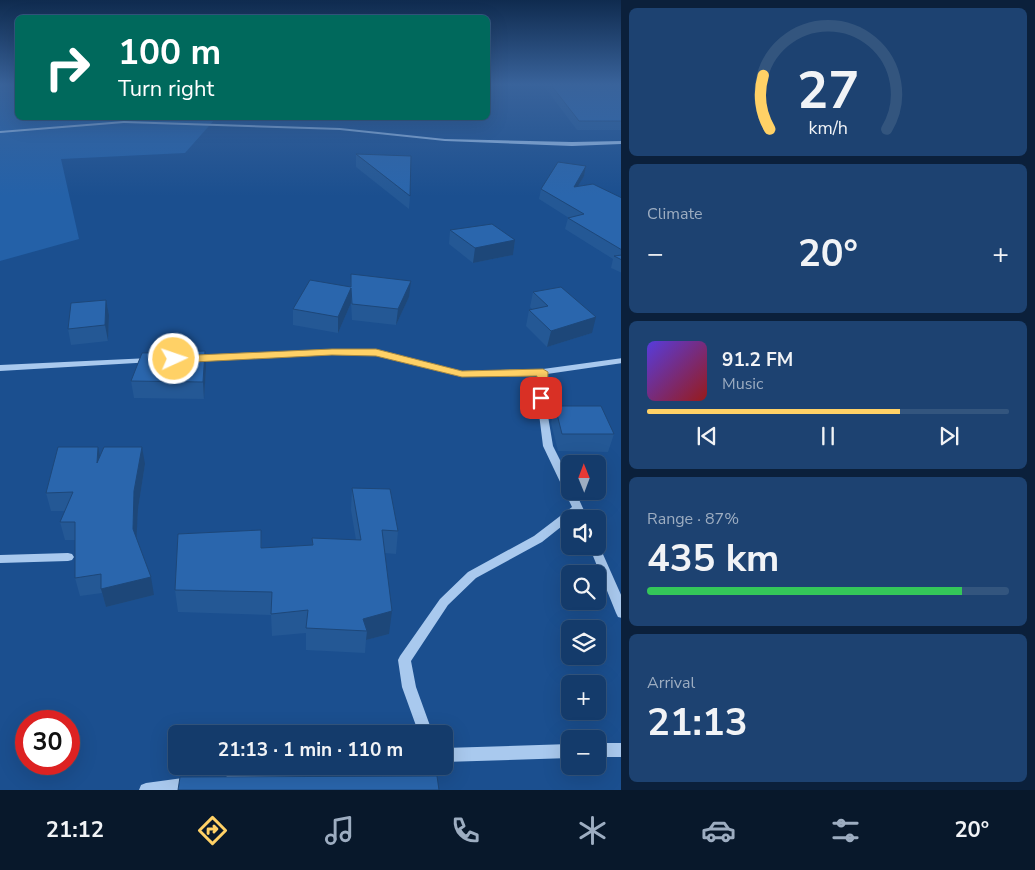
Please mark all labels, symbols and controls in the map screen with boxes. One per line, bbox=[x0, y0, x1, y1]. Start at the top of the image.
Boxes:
text: 100 m bbox=[118, 29, 221, 76]
icon: right bbox=[35, 35, 100, 100]
text: 27 bbox=[797, 55, 859, 126]
text: Turn right bbox=[118, 74, 214, 104]
text: km/h bbox=[808, 116, 848, 140]
text: Climate bbox=[647, 203, 702, 225]
text: 20° bbox=[798, 228, 858, 279]
text: − bbox=[647, 235, 664, 273]
text: + bbox=[992, 235, 1009, 273]
position arrow bbox=[147, 332, 199, 384]
text: 91.2 FM bbox=[722, 347, 793, 373]
text: Music bbox=[722, 373, 763, 395]
pin bbox=[520, 377, 562, 419]
icon: arrive bbox=[527, 384, 555, 412]
icon: previous bbox=[693, 422, 721, 450]
icon: pause bbox=[814, 422, 842, 450]
icon: next bbox=[935, 422, 963, 450]
north arrow bbox=[561, 455, 606, 500]
map controls bbox=[561, 455, 606, 775]
text: Range · 87% bbox=[647, 508, 739, 530]
button: sound bbox=[561, 510, 606, 555]
text: 435 km bbox=[647, 533, 779, 584]
button: search bbox=[561, 565, 606, 610]
button: layers bbox=[561, 620, 606, 665]
text: Arrival bbox=[647, 672, 695, 694]
button: + bbox=[561, 675, 606, 720]
text: 21:13 bbox=[647, 697, 748, 748]
speed limit sign: 30 bbox=[15, 710, 80, 775]
button: − bbox=[561, 730, 606, 775]
text: 21:13 · 1 min · 110 m bbox=[218, 737, 403, 763]
icon: directions bbox=[195, 813, 230, 848]
icon: music bbox=[322, 813, 357, 848]
icon: phone bbox=[448, 813, 483, 848]
icon: climate bbox=[575, 813, 610, 848]
icon: car bbox=[701, 813, 736, 848]
icon: filters bbox=[828, 813, 863, 848]
text: 21:12 bbox=[46, 815, 104, 845]
text: 20° bbox=[954, 815, 989, 845]

